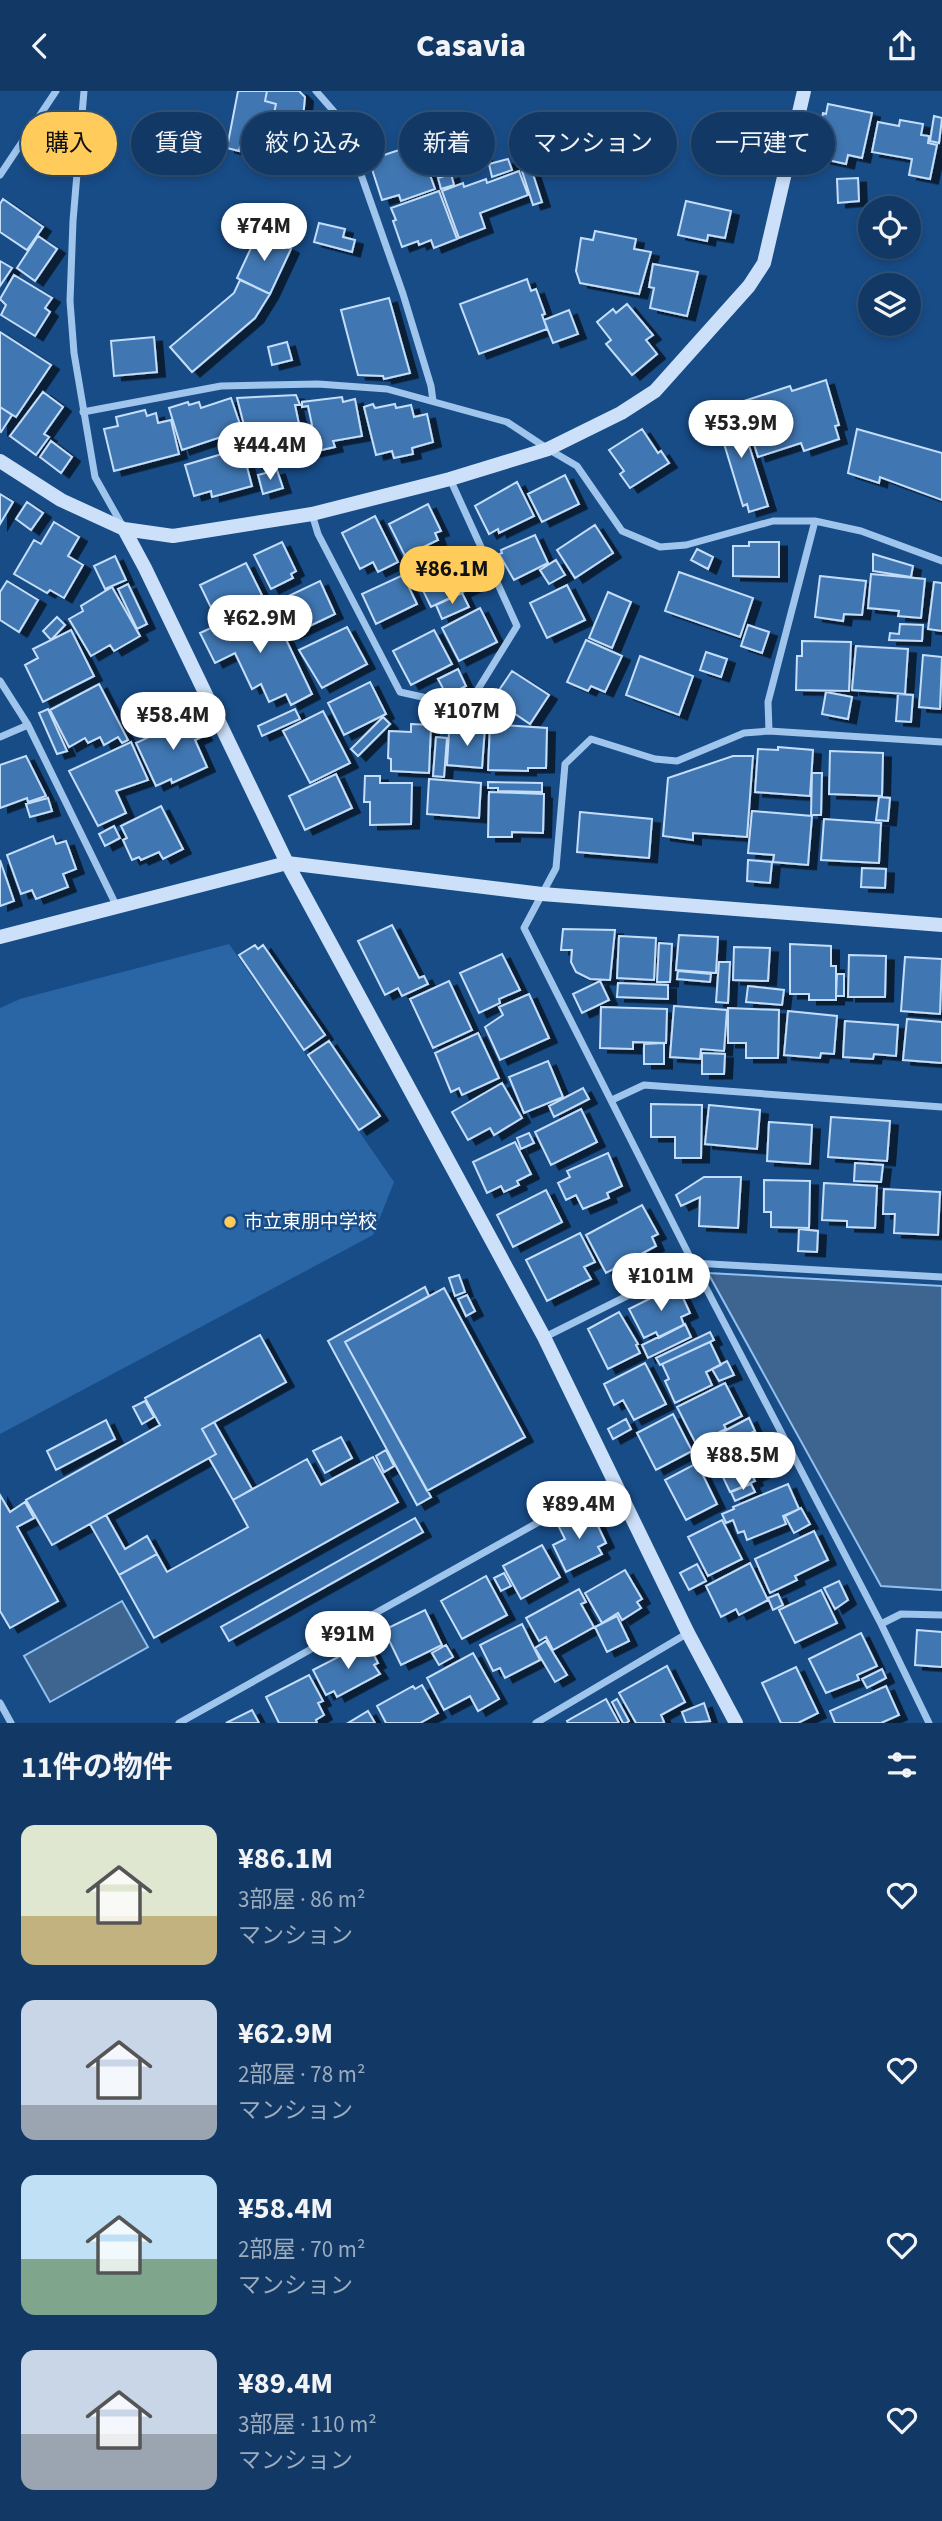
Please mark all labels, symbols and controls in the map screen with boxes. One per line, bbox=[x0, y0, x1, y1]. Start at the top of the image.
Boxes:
text: Casavia bbox=[416, 23, 526, 69]
icon: back bbox=[21, 27, 59, 65]
icon: share bbox=[883, 27, 921, 65]
chip: 購入 bbox=[21, 112, 117, 175]
chip: 賃貸 bbox=[131, 112, 227, 175]
chip: 絞り込み bbox=[241, 112, 385, 175]
chip: 新着 bbox=[399, 112, 495, 175]
chip: マンション bbox=[509, 112, 677, 175]
chip: 一戸建て bbox=[691, 112, 835, 175]
map controls bbox=[858, 196, 921, 336]
button: locate bbox=[858, 196, 921, 259]
pin: ¥74M bbox=[223, 204, 305, 263]
text: ¥74M bbox=[237, 209, 291, 242]
button: layers bbox=[858, 273, 921, 336]
pin: ¥53.9M bbox=[684, 401, 798, 460]
text: ¥53.9M bbox=[704, 406, 778, 439]
pin: ¥44.4M bbox=[213, 423, 327, 482]
text: ¥44.4M bbox=[233, 428, 307, 461]
pin: ¥86.1M bbox=[395, 547, 509, 606]
text: ¥86.1M bbox=[415, 552, 489, 585]
pin: ¥62.9M bbox=[203, 595, 317, 655]
text: ¥62.9M bbox=[223, 601, 297, 634]
pin: ¥107M bbox=[418, 689, 516, 748]
pin: ¥58.4M bbox=[116, 693, 230, 752]
text: ¥107M bbox=[434, 694, 500, 727]
text: ¥58.4M bbox=[136, 698, 210, 731]
place label: 市立東朋中学校 bbox=[244, 1209, 377, 1236]
marker: 市立東朋中学校 bbox=[222, 1214, 238, 1230]
pin: ¥101M bbox=[612, 1253, 710, 1313]
text: ¥101M bbox=[628, 1259, 694, 1292]
pin: ¥88.5M bbox=[686, 1433, 800, 1492]
text: ¥88.5M bbox=[706, 1438, 780, 1471]
pin: ¥89.4M bbox=[522, 1481, 636, 1541]
text: ¥89.4M bbox=[542, 1487, 616, 1520]
pin: ¥91M bbox=[307, 1611, 389, 1671]
text: ¥91M bbox=[321, 1617, 375, 1650]
text: 11件の物件 bbox=[21, 1746, 173, 1789]
icon: filters bbox=[883, 1746, 921, 1784]
text: ¥86.1M bbox=[238, 1837, 333, 1880]
icon: home bbox=[77, 1853, 161, 1937]
icon: heart bbox=[883, 1876, 921, 1914]
text: 3部屋 · 86 m² bbox=[238, 1883, 365, 1916]
text: マンション bbox=[238, 1919, 353, 1952]
text: ¥62.9M bbox=[238, 2012, 333, 2055]
icon: home bbox=[77, 2028, 161, 2112]
icon: heart bbox=[883, 2051, 921, 2089]
text: 2部屋 · 78 m² bbox=[238, 2058, 365, 2091]
text: マンション bbox=[238, 2094, 353, 2127]
text: ¥58.4M bbox=[238, 2187, 333, 2230]
icon: home bbox=[77, 2203, 161, 2287]
icon: heart bbox=[883, 2226, 921, 2264]
text: 2部屋 · 70 m² bbox=[238, 2233, 365, 2266]
text: マンション bbox=[238, 2269, 353, 2302]
text: ¥89.4M bbox=[238, 2362, 333, 2405]
icon: home bbox=[77, 2378, 161, 2462]
icon: heart bbox=[883, 2401, 921, 2439]
text: 3部屋 · 110 m² bbox=[238, 2408, 377, 2441]
text: マンション bbox=[238, 2444, 353, 2477]

